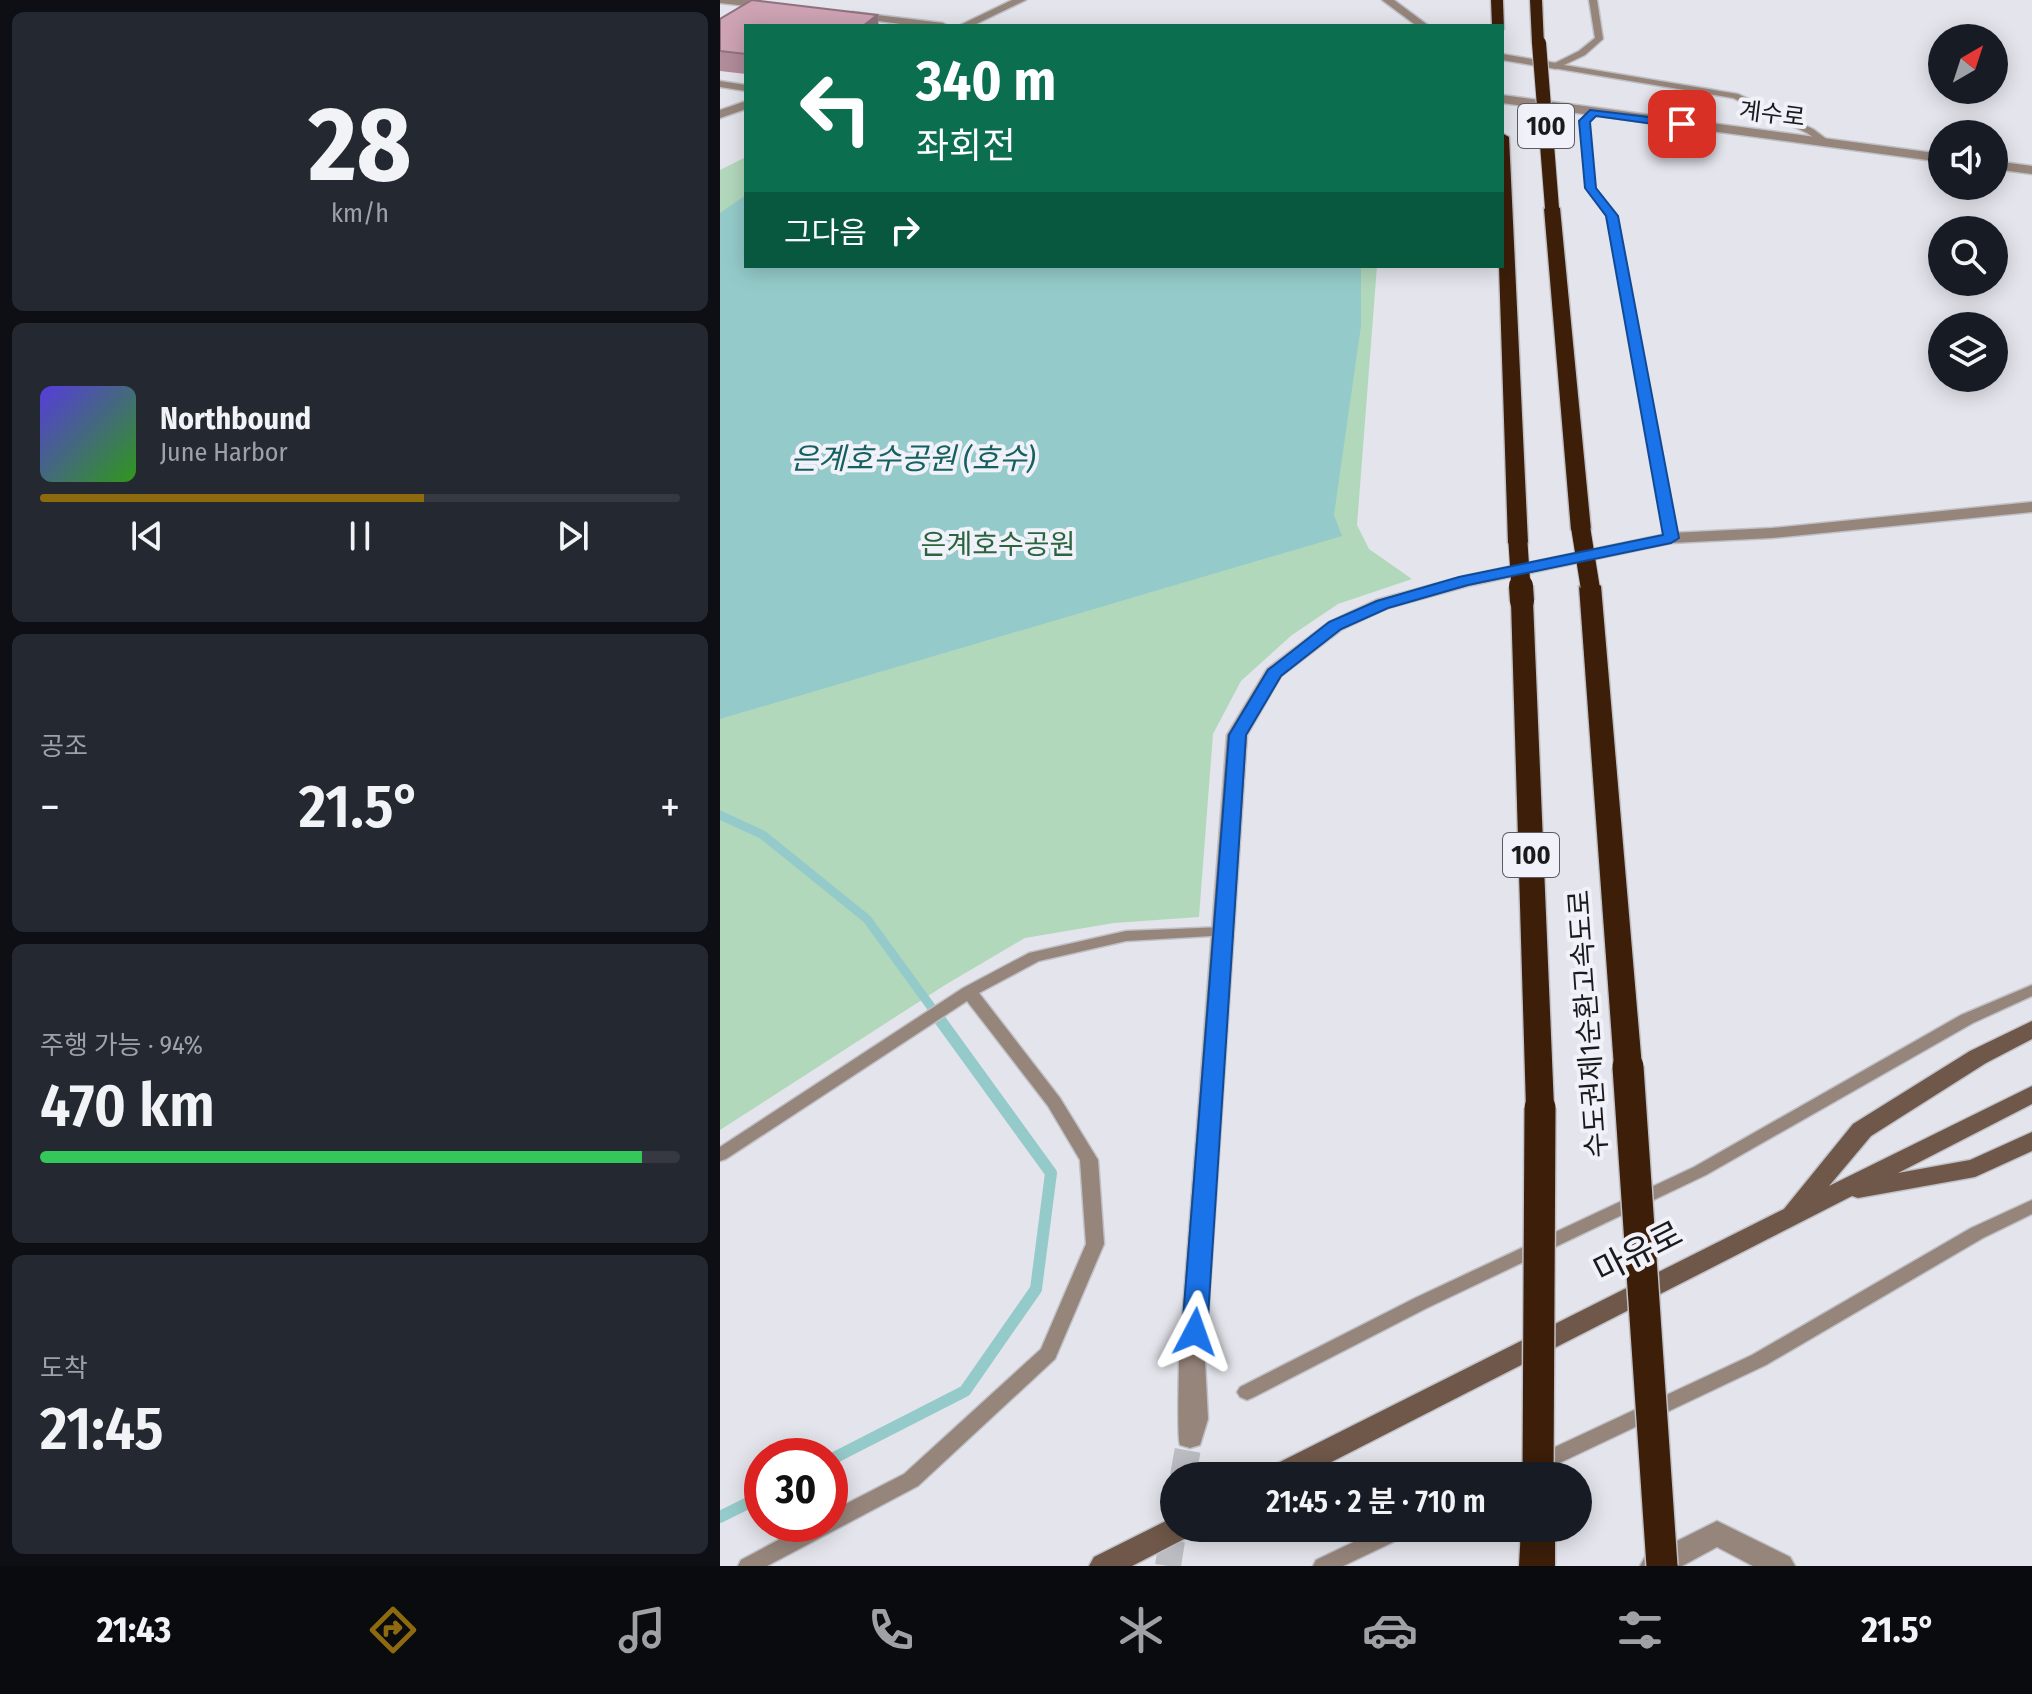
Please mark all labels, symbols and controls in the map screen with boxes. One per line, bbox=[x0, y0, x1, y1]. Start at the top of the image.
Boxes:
north arrow bbox=[1928, 24, 2008, 104]
map controls bbox=[1928, 24, 2008, 392]
text: 340 m bbox=[916, 48, 1056, 115]
icon: left bbox=[784, 56, 888, 160]
text: 28 bbox=[308, 83, 412, 208]
pin bbox=[1648, 90, 1716, 158]
street label: 계수로 bbox=[1737, 96, 1807, 132]
icon: arrive bbox=[1660, 102, 1704, 146]
road number: 100 bbox=[1518, 104, 1574, 148]
button: sound bbox=[1928, 120, 2008, 200]
text: 좌회전 bbox=[916, 124, 1015, 168]
text: km/h bbox=[331, 198, 389, 229]
icon: right bbox=[883, 208, 927, 252]
text: 그다음 bbox=[784, 215, 867, 251]
button: search bbox=[1928, 216, 2008, 296]
button: layers bbox=[1928, 312, 2008, 392]
text: Northbound bbox=[160, 401, 311, 437]
text: June Harbor bbox=[160, 437, 288, 468]
water label: 은계호수공원 (호수) bbox=[791, 441, 1036, 477]
icon: previous bbox=[125, 514, 169, 558]
icon: pause bbox=[338, 514, 382, 558]
icon: next bbox=[551, 514, 595, 558]
park label: 은계호수공원 bbox=[921, 528, 1075, 561]
text: 공조 bbox=[40, 731, 88, 762]
text: 21.5° bbox=[299, 771, 421, 843]
text: − bbox=[40, 781, 60, 834]
text: + bbox=[660, 781, 680, 834]
road number: 100 bbox=[1503, 833, 1559, 877]
street label: 수도권제1순환고속도로 bbox=[1562, 889, 1614, 1159]
text: 주행 가능 · 94% bbox=[40, 1030, 203, 1061]
text: 470 km bbox=[40, 1070, 215, 1142]
street label: 마유로 bbox=[1587, 1212, 1689, 1292]
position arrow bbox=[1153, 1290, 1237, 1374]
text: 도착 bbox=[40, 1353, 88, 1384]
text: 21:45 bbox=[40, 1393, 163, 1465]
speed limit sign: 30 bbox=[744, 1438, 848, 1542]
text: 21:45 · 2 분 · 710 m bbox=[1266, 1484, 1486, 1520]
icon: directions bbox=[365, 1602, 421, 1658]
icon: music bbox=[614, 1602, 670, 1658]
icon: phone bbox=[863, 1602, 919, 1658]
icon: climate bbox=[1113, 1602, 1169, 1658]
icon: car bbox=[1362, 1602, 1418, 1658]
icon: filters bbox=[1612, 1602, 1668, 1658]
text: 21:43 bbox=[97, 1608, 171, 1652]
text: 21.5° bbox=[1861, 1608, 1935, 1652]

